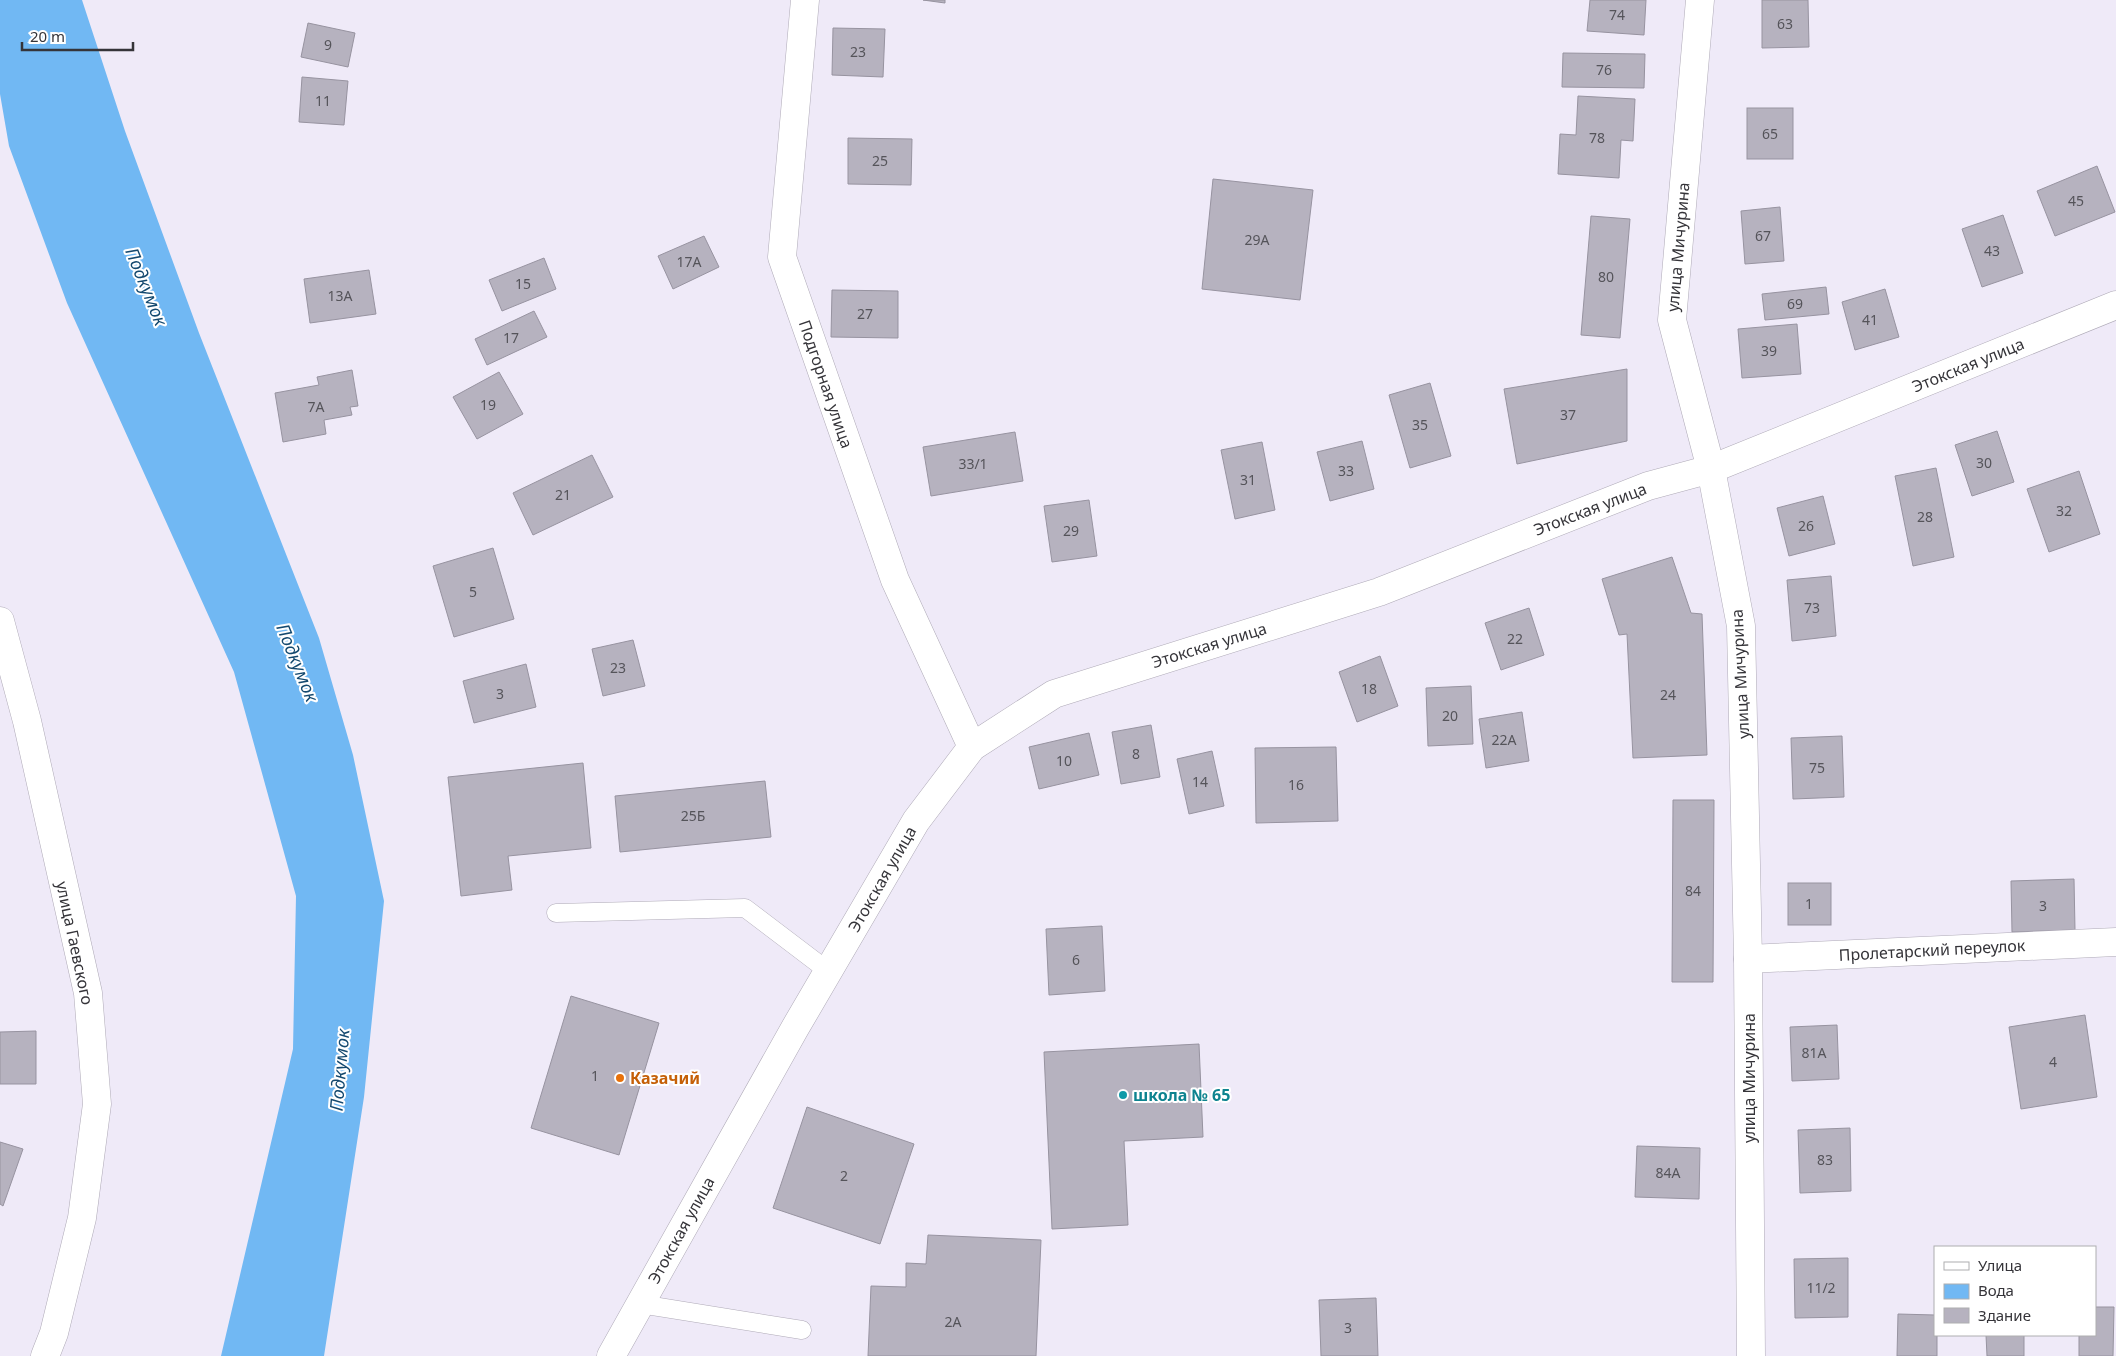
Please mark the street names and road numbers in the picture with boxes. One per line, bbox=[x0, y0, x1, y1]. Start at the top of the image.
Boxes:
street label: улица Мичурина bbox=[1661, 181, 1695, 313]
street label: Подгорная улица bbox=[794, 317, 858, 451]
street label: Этокская улица bbox=[1909, 333, 2027, 397]
street label: Этокская улица bbox=[1530, 477, 1650, 541]
street label: улица Мичурина bbox=[1726, 609, 1754, 739]
street label: Этокская улица bbox=[1149, 617, 1269, 673]
street label: Этокская улица bbox=[843, 822, 921, 936]
street label: улица Гаевского bbox=[51, 879, 99, 1007]
street label: Пролетарский переулок bbox=[1838, 934, 2026, 966]
street label: улица Мичурина bbox=[1738, 1013, 1760, 1143]
street label: Этокская улица bbox=[643, 1173, 719, 1287]

